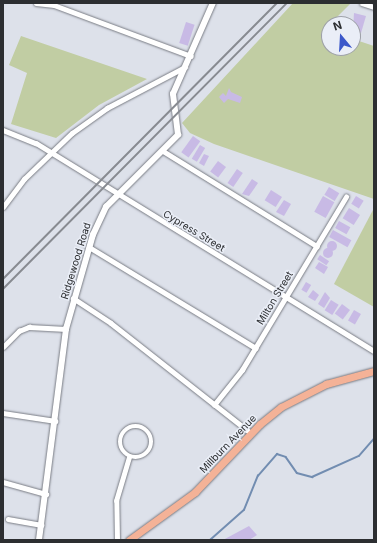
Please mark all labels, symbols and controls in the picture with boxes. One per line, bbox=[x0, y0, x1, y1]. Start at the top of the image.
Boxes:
north arrow bbox=[321, 16, 361, 56]
text: N bbox=[331, 18, 344, 33]
street label: Cypress Street bbox=[161, 208, 227, 254]
street label: Ridgewood Road bbox=[59, 221, 93, 301]
street label: Milton Street bbox=[254, 269, 296, 327]
street label: Millburn Avenue bbox=[197, 412, 259, 476]

